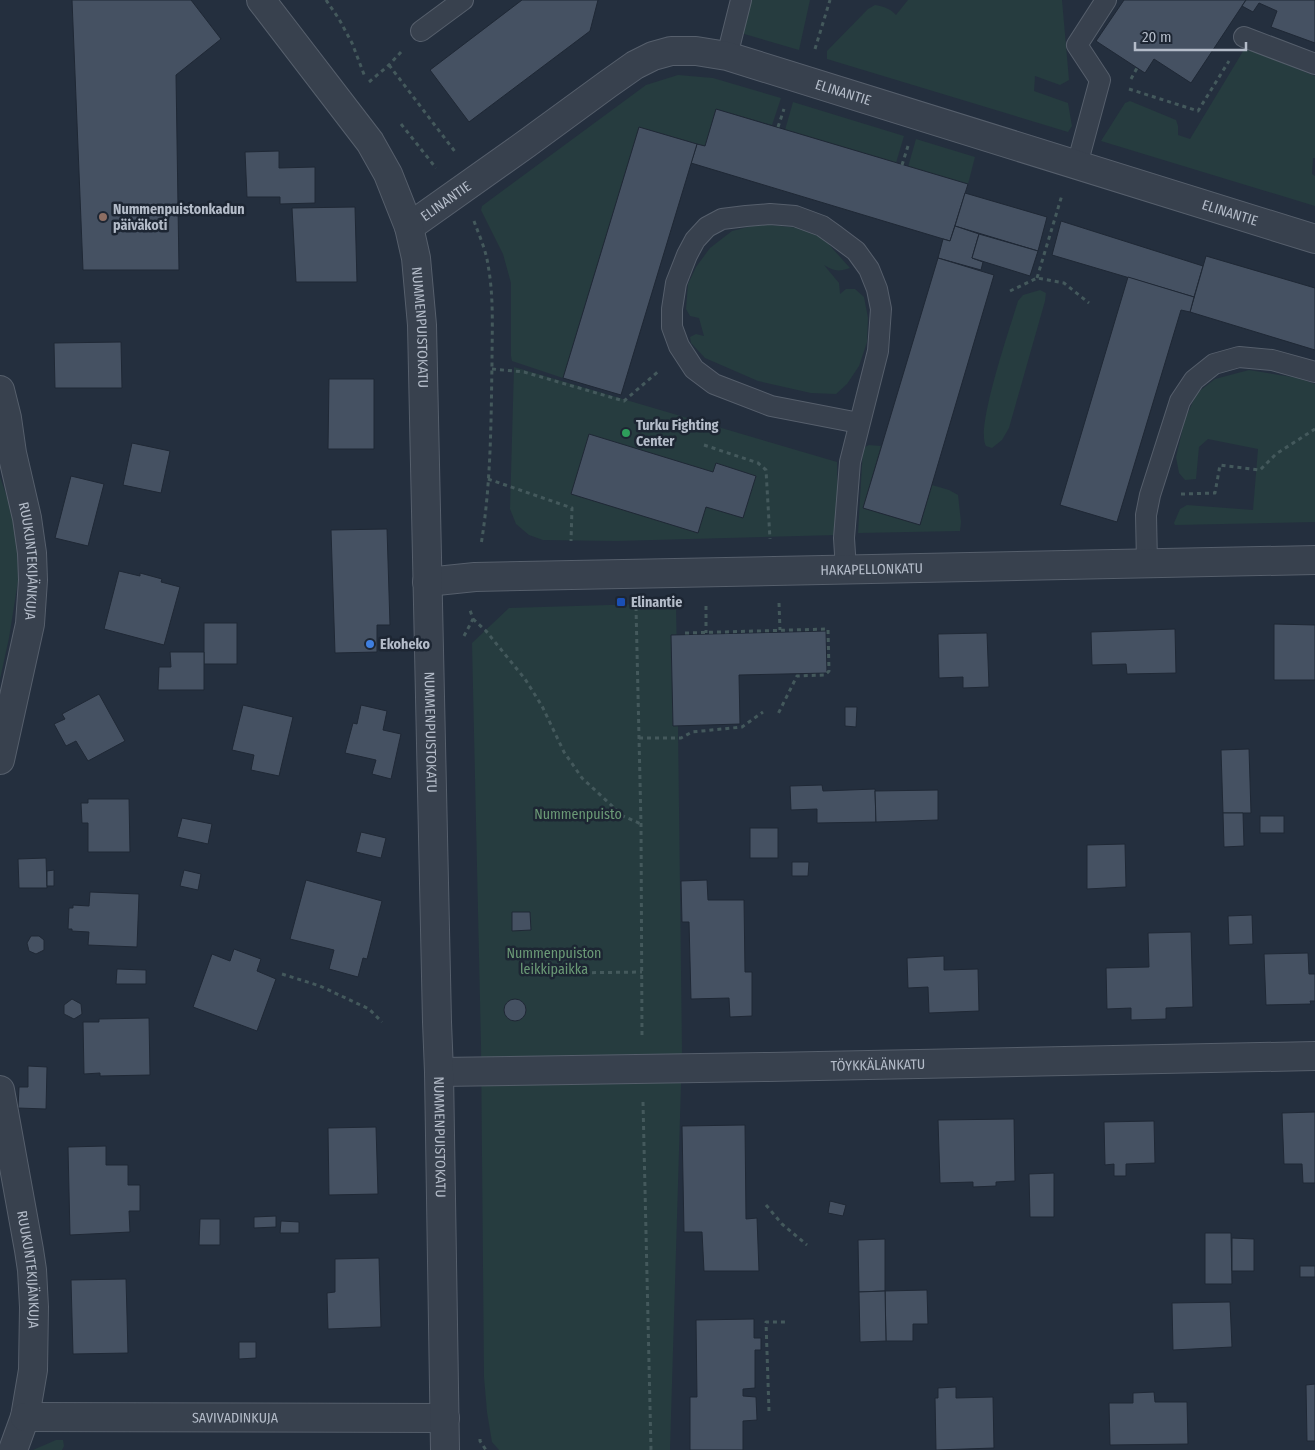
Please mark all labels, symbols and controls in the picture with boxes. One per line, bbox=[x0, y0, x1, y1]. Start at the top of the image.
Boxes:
scale bar bbox=[1135, 20, 1246, 52]
text: 20 m bbox=[1142, 28, 1172, 46]
street label: ELINANTIE bbox=[813, 76, 874, 109]
street label: ELINANTIE bbox=[417, 177, 474, 225]
street label: ELINANTIE bbox=[1200, 196, 1260, 229]
place label: Nummenpuistonkadun päiväkoti bbox=[113, 201, 245, 234]
marker: Nummenpuistonkadun päiväkoti bbox=[97, 211, 109, 223]
street label: NUMMENPUISTOKATU bbox=[408, 266, 432, 388]
place label: Turku Fighting Center bbox=[636, 417, 719, 450]
marker: Turku Fighting Center bbox=[620, 427, 632, 439]
street label: RUUKUNTEKIJÄNKUJA bbox=[15, 500, 42, 621]
street label: HAKAPELLONKATU bbox=[820, 559, 923, 579]
place label: Elinantie bbox=[631, 594, 682, 611]
marker: Elinantie bbox=[615, 596, 627, 608]
place label: Ekoheko bbox=[380, 636, 430, 653]
marker: Ekoheko bbox=[364, 638, 376, 650]
street label: NUMMENPUISTOKATU bbox=[421, 671, 441, 793]
park label: Nummenpuisto bbox=[534, 806, 622, 823]
park label: Nummenpuiston leikkipaikka bbox=[506, 945, 602, 978]
street label: TÖYKKÄLÄNKATU bbox=[831, 1055, 925, 1074]
street label: NUMMENPUISTOKATU bbox=[431, 1076, 449, 1198]
street label: RUUKUNTEKIJÄNKUJA bbox=[14, 1209, 43, 1329]
street label: SAVIVADINKUJA bbox=[192, 1409, 279, 1426]

